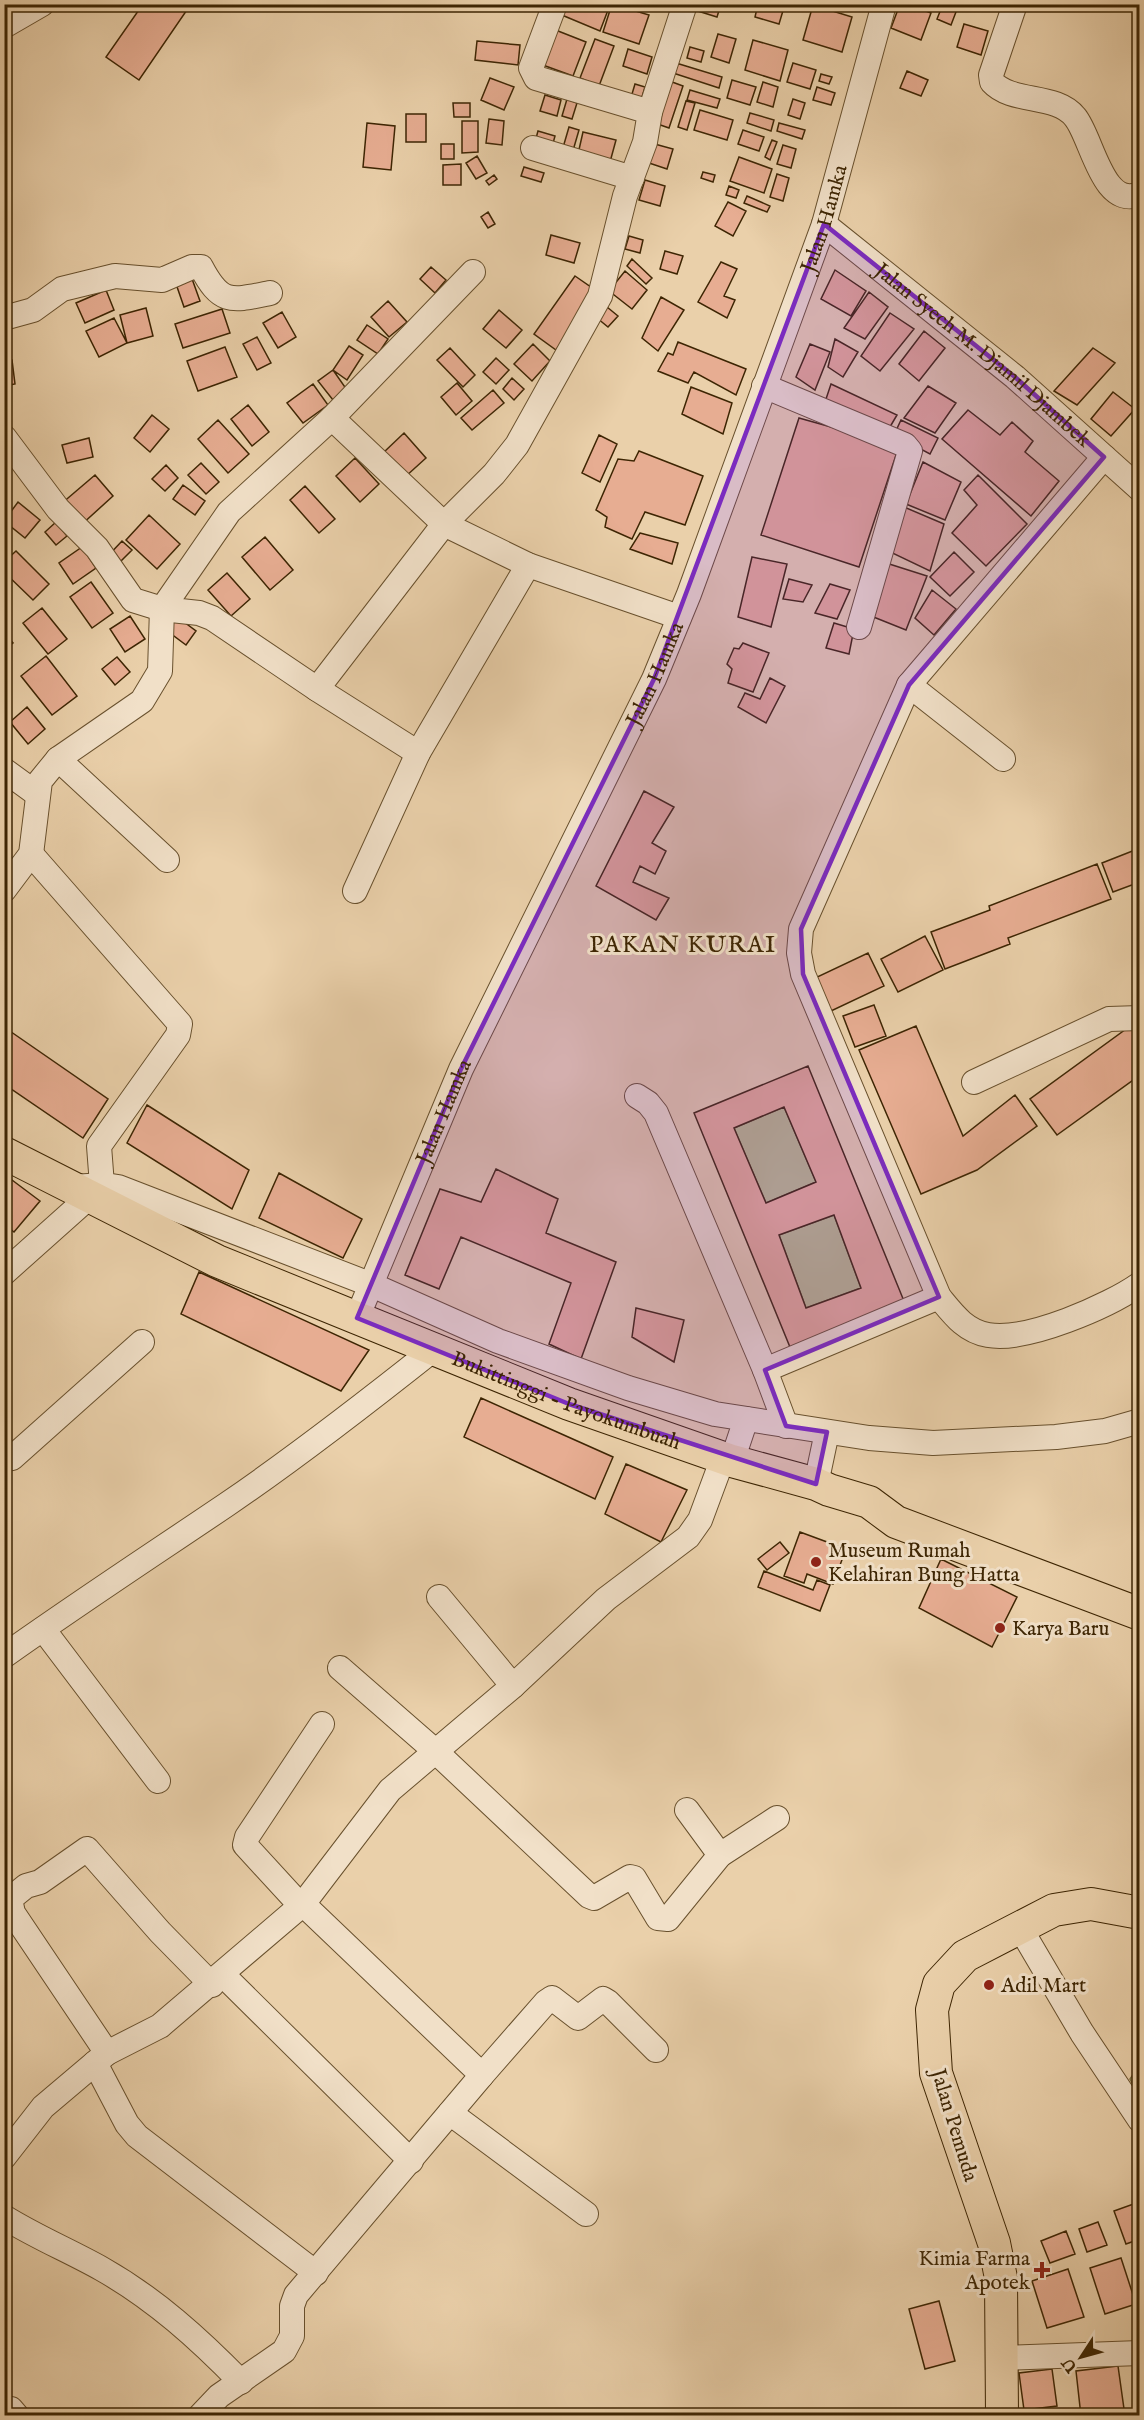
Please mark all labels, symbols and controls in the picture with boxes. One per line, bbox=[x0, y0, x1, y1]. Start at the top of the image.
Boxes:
street label: Jalan Hamka bbox=[795, 161, 855, 278]
street label: Jalan Syech M. Djamil Djambek bbox=[867, 257, 1097, 454]
street label: Jalan Hamka bbox=[620, 617, 691, 733]
district label: PAKAN KURAI bbox=[589, 930, 777, 961]
street label: Jalan Hamka bbox=[410, 1054, 479, 1170]
street label: Bukittinggi - Payokumbuah bbox=[447, 1346, 684, 1457]
place label: Museum Rumah Kelahiran Bung Hatta bbox=[828, 1538, 1020, 1589]
marker: Museum Rumah Kelahiran Bung Hatta bbox=[809, 1555, 823, 1569]
place label: Karya Baru bbox=[1012, 1616, 1109, 1643]
marker: Karya Baru bbox=[993, 1621, 1007, 1635]
place label: Adil Mart bbox=[1000, 1973, 1086, 2000]
marker: Adil Mart bbox=[982, 1978, 996, 1992]
street label: Jalan Pemuda bbox=[923, 2064, 984, 2186]
place label: Kimia Farma Apotek bbox=[919, 2246, 1031, 2297]
marker: Kimia Farma Apotek bbox=[1035, 2263, 1049, 2277]
north arrow bbox=[1051, 2327, 1111, 2387]
text: U bbox=[1058, 2353, 1083, 2377]

